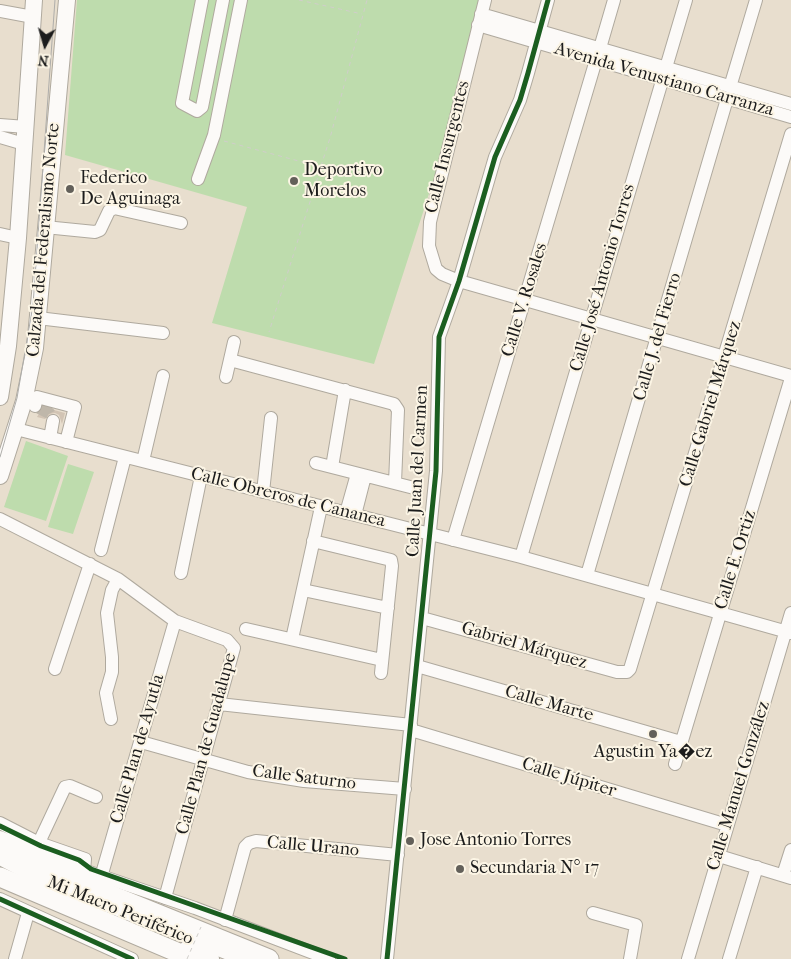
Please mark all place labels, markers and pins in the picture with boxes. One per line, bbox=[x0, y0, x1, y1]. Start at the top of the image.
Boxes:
place label: Deportivo Morelos bbox=[304, 160, 382, 202]
place label: Federico De Aguinaga bbox=[80, 168, 180, 210]
marker: Deportivo Morelos bbox=[288, 175, 300, 187]
marker: Federico De Aguinaga bbox=[64, 183, 76, 195]
marker: Agustin Ya�ez bbox=[647, 728, 659, 740]
place label: Agustin Ya�ez bbox=[594, 742, 712, 764]
place label: Jose Antonio Torres bbox=[420, 830, 571, 852]
marker: Jose Antonio Torres bbox=[404, 835, 416, 847]
place label: Secundaria N° 17 bbox=[470, 858, 599, 880]
marker: Secundaria N° 17 bbox=[454, 863, 466, 875]

